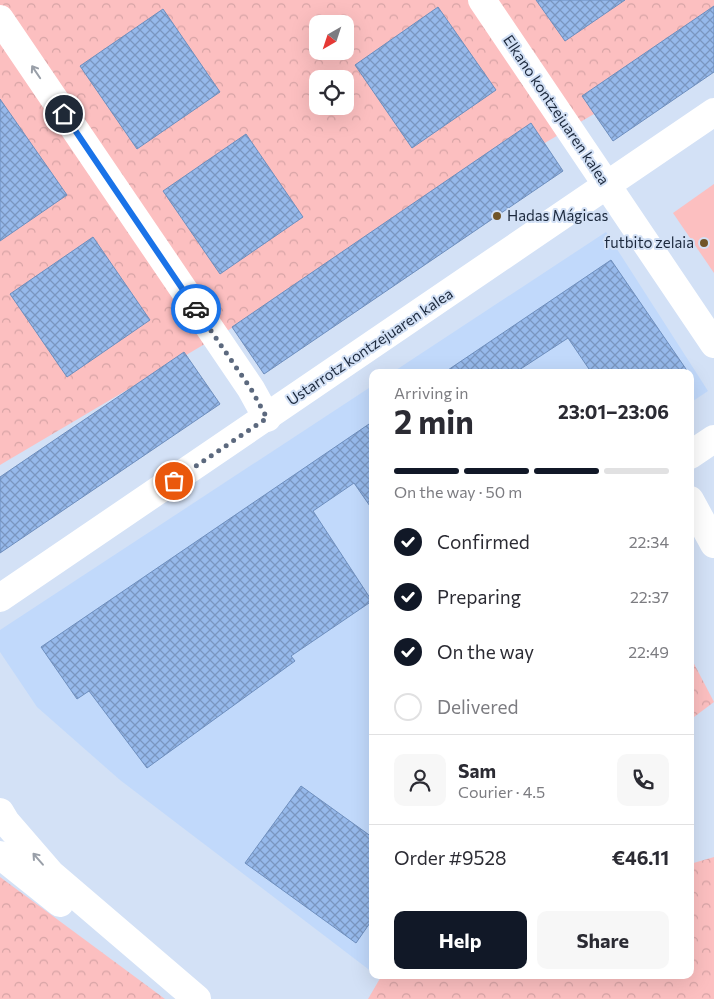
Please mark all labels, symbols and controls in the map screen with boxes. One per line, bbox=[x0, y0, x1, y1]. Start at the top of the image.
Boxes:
north arrow bbox=[309, 15, 354, 60]
map controls bbox=[309, 15, 354, 115]
street label: Elkano kontzejuaren kalea bbox=[500, 31, 614, 188]
one-way arrow bbox=[30, 65, 41, 79]
button: locate bbox=[309, 70, 354, 115]
pin bbox=[43, 93, 85, 135]
icon: home bbox=[50, 100, 78, 128]
place label: Hadas Mágicas bbox=[507, 206, 609, 224]
marker: Hadas Mágicas bbox=[491, 210, 503, 222]
place label: futbito zelaia bbox=[604, 233, 694, 251]
marker: futbito zelaia bbox=[698, 237, 710, 249]
courier bbox=[171, 284, 221, 334]
street label: Ustarrotz kontzejuaren kalea bbox=[283, 284, 456, 409]
icon: car bbox=[182, 295, 210, 323]
text: Arriving in bbox=[394, 383, 468, 402]
text: 23:01–23:06 bbox=[558, 400, 669, 423]
text: 2 min bbox=[394, 401, 474, 441]
pin bbox=[153, 460, 195, 502]
icon: bag bbox=[160, 467, 188, 495]
text: On the way · 50 m bbox=[394, 482, 522, 501]
icon: check bbox=[394, 528, 422, 556]
text: Confirmed bbox=[437, 530, 530, 553]
text: 22:34 bbox=[629, 532, 669, 551]
icon: check bbox=[394, 583, 422, 611]
text: Preparing bbox=[437, 585, 521, 608]
text: 22:37 bbox=[630, 587, 669, 606]
icon: check bbox=[394, 638, 422, 666]
text: On the way bbox=[437, 640, 534, 663]
text: 22:49 bbox=[628, 642, 669, 661]
text: Delivered bbox=[437, 695, 518, 718]
button: person bbox=[394, 754, 446, 806]
button: phone bbox=[617, 754, 669, 806]
text: Sam bbox=[458, 759, 496, 782]
text: Courier · 4.5 bbox=[458, 782, 545, 801]
text: Order #9528 bbox=[394, 846, 506, 869]
text: €46.11 bbox=[612, 846, 669, 869]
one-way arrow bbox=[32, 852, 43, 865]
button: Help bbox=[394, 911, 527, 969]
button: Share bbox=[537, 911, 669, 969]

